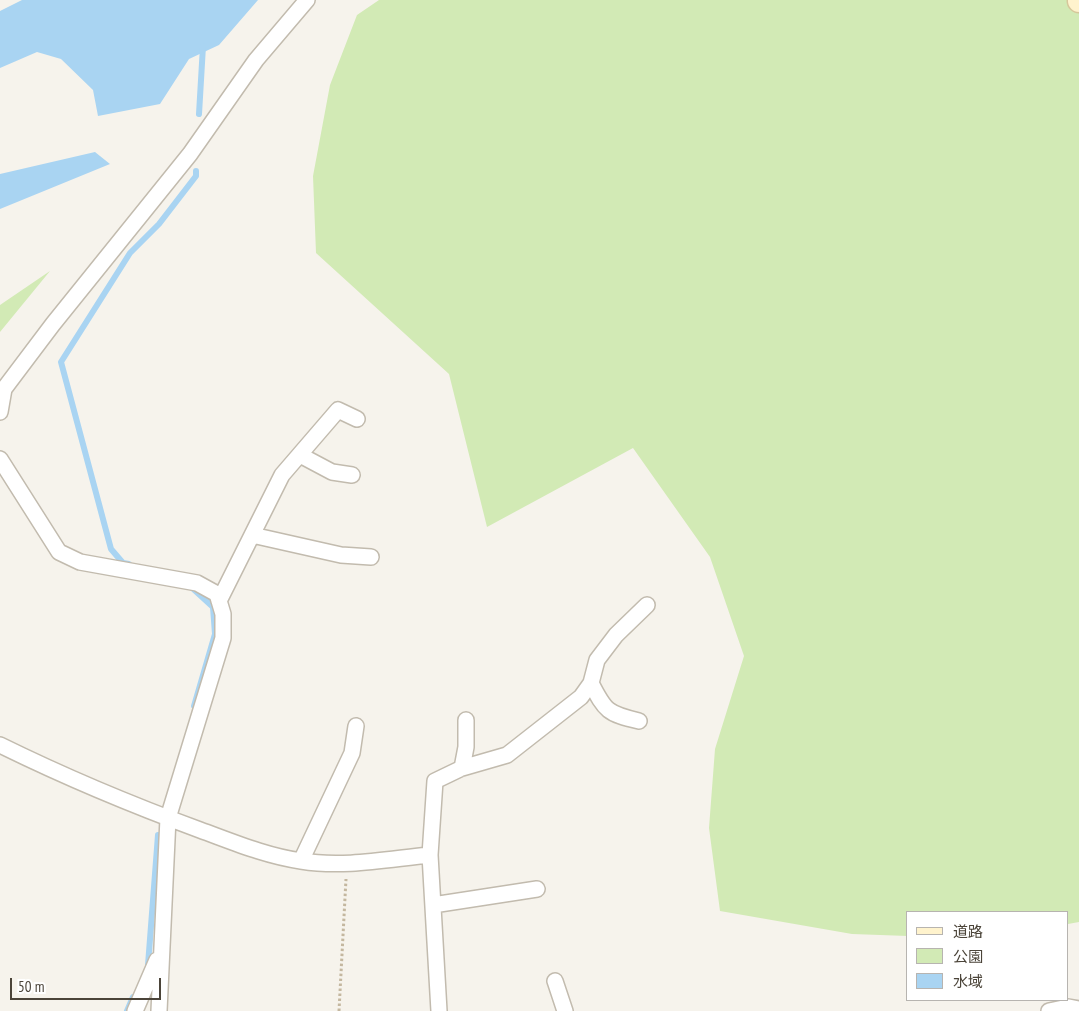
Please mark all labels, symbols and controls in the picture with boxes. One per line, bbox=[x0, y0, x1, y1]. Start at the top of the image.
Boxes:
legend bbox=[906, 911, 1069, 1001]
text: 道路 bbox=[953, 922, 983, 941]
text: 公園 bbox=[953, 947, 983, 966]
scale bar bbox=[12, 968, 164, 1000]
text: 水域 bbox=[953, 972, 983, 991]
text: 50 m bbox=[18, 977, 44, 996]

